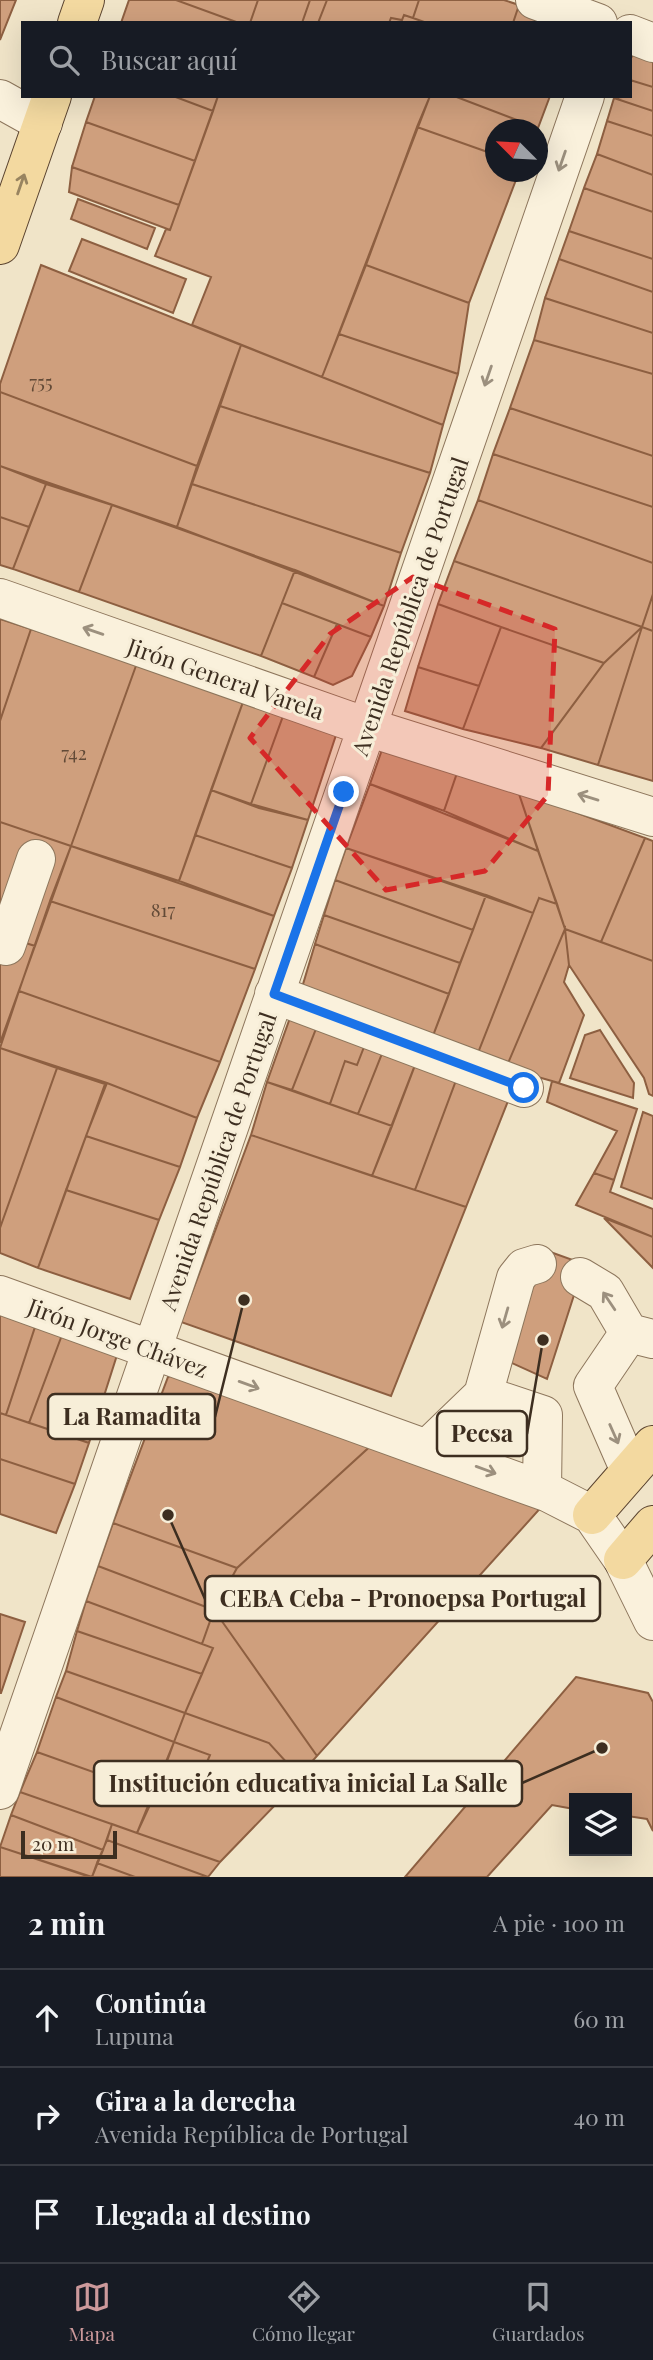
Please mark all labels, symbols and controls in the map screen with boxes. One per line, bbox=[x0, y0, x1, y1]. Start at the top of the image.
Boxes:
search box bbox=[21, 21, 632, 98]
icon: search bbox=[45, 41, 83, 79]
text: Buscar aquí bbox=[101, 42, 237, 77]
north arrow bbox=[485, 119, 548, 182]
one-way arrow bbox=[555, 149, 567, 171]
one-way arrow bbox=[16, 174, 29, 196]
one-way arrow bbox=[481, 364, 493, 386]
house number: 755 bbox=[29, 368, 53, 394]
street label: Avenida República de Portugal bbox=[343, 452, 475, 760]
one-way arrow bbox=[83, 624, 105, 636]
street label: Jirón General Varela bbox=[122, 629, 329, 726]
house number: 742 bbox=[61, 739, 87, 765]
route end bbox=[328, 776, 359, 807]
one-way arrow bbox=[577, 790, 599, 803]
house number: 817 bbox=[151, 896, 176, 922]
street label: Avenida República de Portugal bbox=[151, 1007, 283, 1315]
route start bbox=[508, 1072, 539, 1103]
street label: Jirón Jorge Chávez bbox=[23, 1290, 212, 1384]
one-way arrow bbox=[602, 1292, 616, 1311]
one-way arrow bbox=[497, 1307, 510, 1329]
one-way arrow bbox=[237, 1379, 259, 1392]
callout: La Ramadita bbox=[48, 1394, 215, 1439]
text: La Ramadita bbox=[63, 1399, 202, 1431]
callout: Pecsa bbox=[437, 1411, 527, 1456]
text: Pecsa bbox=[451, 1416, 514, 1448]
one-way arrow bbox=[608, 1423, 621, 1445]
one-way arrow bbox=[474, 1465, 496, 1477]
callout: CEBA Ceba - Pronoepsa Portugal bbox=[205, 1576, 600, 1621]
text: CEBA Ceba - Pronoepsa Portugal bbox=[220, 1581, 587, 1613]
callout: Institución educativa inicial La Salle bbox=[94, 1761, 522, 1806]
text: Institución educativa inicial La Salle bbox=[108, 1766, 508, 1798]
map controls bbox=[569, 1793, 632, 1856]
button: layers bbox=[569, 1793, 632, 1856]
scale bar bbox=[21, 1828, 117, 1860]
text: 20 m bbox=[32, 1830, 74, 1856]
text: 2 min bbox=[28, 1903, 105, 1943]
text: A pie · 100 m bbox=[493, 1907, 625, 1938]
text: Continúa bbox=[95, 1985, 207, 2020]
icon: ahead bbox=[28, 1999, 66, 2037]
text: 60 m bbox=[573, 2003, 625, 2034]
text: Lupuna bbox=[95, 2020, 174, 2051]
text: Gira a la derecha bbox=[95, 2083, 296, 2118]
icon: right bbox=[28, 2097, 66, 2135]
text: 40 m bbox=[574, 2101, 625, 2132]
text: Avenida República de Portugal bbox=[95, 2118, 409, 2149]
icon: arrive bbox=[28, 2195, 66, 2233]
text: Llegada al destino bbox=[95, 2197, 311, 2232]
tab: Mapa bbox=[69, 2278, 115, 2346]
tab: Cómo llegar bbox=[252, 2278, 355, 2346]
tab: Guardados bbox=[492, 2278, 584, 2346]

